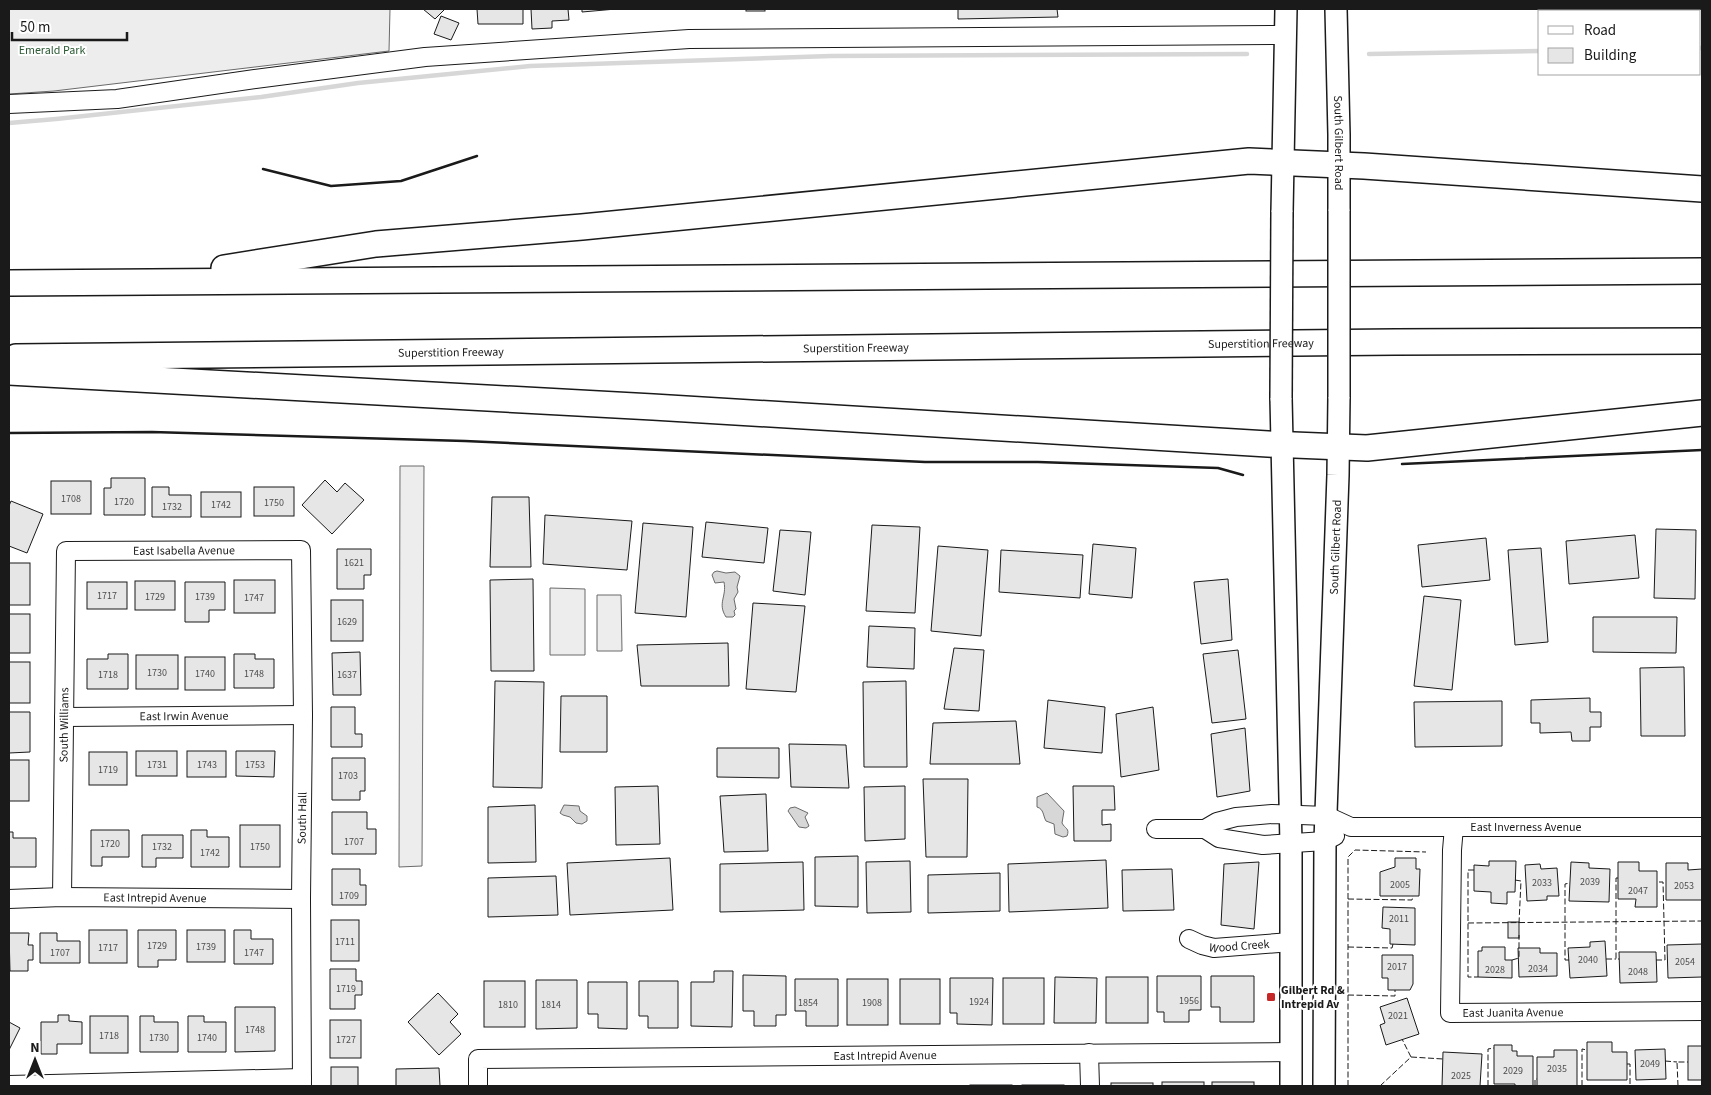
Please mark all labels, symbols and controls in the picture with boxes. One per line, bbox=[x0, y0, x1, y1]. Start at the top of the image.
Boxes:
scale bar bbox=[12, 10, 128, 42]
legend bbox=[1538, 10, 1701, 75]
text: 50 m bbox=[20, 17, 50, 38]
text: Road bbox=[1584, 20, 1616, 41]
park label: Emerald Park bbox=[19, 42, 85, 59]
text: Building bbox=[1584, 45, 1637, 66]
street label: South Gilbert Road bbox=[1329, 95, 1347, 190]
street label: Superstition Freeway bbox=[1208, 335, 1314, 353]
street label: Superstition Freeway bbox=[803, 339, 909, 357]
street label: Superstition Freeway bbox=[398, 344, 504, 362]
house number: 1708 bbox=[61, 492, 81, 506]
house number: 1720 bbox=[114, 495, 134, 509]
house number: 1750 bbox=[264, 496, 284, 510]
house number: 1742 bbox=[211, 498, 231, 512]
street label: South Gilbert Road bbox=[1326, 499, 1346, 595]
house number: 1732 bbox=[162, 500, 182, 514]
street label: East Isabella Avenue bbox=[133, 542, 235, 560]
house number: 1621 bbox=[344, 556, 364, 570]
house number: 1717 bbox=[97, 589, 117, 603]
house number: 1729 bbox=[145, 590, 165, 604]
house number: 1739 bbox=[195, 590, 215, 604]
house number: 1747 bbox=[244, 591, 264, 605]
house number: 1629 bbox=[337, 615, 357, 629]
house number: 1730 bbox=[147, 666, 167, 680]
house number: 1740 bbox=[195, 667, 215, 681]
house number: 1748 bbox=[244, 667, 264, 681]
house number: 1718 bbox=[98, 668, 118, 682]
house number: 1637 bbox=[337, 668, 357, 682]
street label: South Williams bbox=[56, 687, 73, 763]
street label: East Irwin Avenue bbox=[140, 708, 229, 725]
house number: 1731 bbox=[147, 758, 167, 772]
house number: 1743 bbox=[197, 758, 217, 772]
house number: 1753 bbox=[245, 758, 265, 772]
house number: 1719 bbox=[98, 763, 118, 777]
house number: 1703 bbox=[338, 769, 358, 783]
street label: South Hall bbox=[294, 792, 311, 844]
street label: East Inverness Avenue bbox=[1470, 819, 1581, 836]
house number: 1707 bbox=[344, 835, 364, 849]
house number: 1720 bbox=[100, 837, 120, 851]
house number: 1732 bbox=[152, 840, 172, 854]
house number: 1750 bbox=[250, 840, 270, 854]
house number: 1742 bbox=[200, 846, 220, 860]
house number: 2039 bbox=[1580, 875, 1600, 889]
house number: 2033 bbox=[1532, 876, 1552, 890]
house number: 2005 bbox=[1390, 878, 1410, 892]
house number: 2053 bbox=[1674, 879, 1694, 893]
house number: 2047 bbox=[1628, 884, 1648, 898]
street label: East Intrepid Avenue bbox=[103, 889, 207, 907]
house number: 1709 bbox=[339, 889, 359, 903]
house number: 2011 bbox=[1389, 912, 1409, 926]
house number: 1711 bbox=[335, 935, 355, 949]
street label: Wood Creek bbox=[1207, 936, 1270, 958]
house number: 1729 bbox=[147, 939, 167, 953]
house number: 1739 bbox=[196, 940, 216, 954]
house number: 1717 bbox=[98, 941, 118, 955]
house number: 1707 bbox=[50, 946, 70, 960]
house number: 1747 bbox=[244, 946, 264, 960]
house number: 2040 bbox=[1578, 953, 1598, 967]
house number: 2054 bbox=[1675, 955, 1695, 969]
house number: 2017 bbox=[1387, 960, 1407, 974]
house number: 2034 bbox=[1528, 962, 1548, 976]
house number: 2028 bbox=[1485, 963, 1505, 977]
house number: 2048 bbox=[1628, 965, 1648, 979]
house number: 1719 bbox=[336, 982, 356, 996]
place label: Gilbert Rd & Intrepid Av bbox=[1281, 982, 1345, 1013]
marker: Gilbert Rd & Intrepid Av bbox=[1265, 991, 1277, 1003]
house number: 1956 bbox=[1179, 994, 1199, 1008]
house number: 1924 bbox=[969, 995, 989, 1009]
house number: 1854 bbox=[798, 996, 818, 1010]
house number: 1908 bbox=[862, 996, 882, 1010]
house number: 1810 bbox=[498, 998, 518, 1012]
house number: 1814 bbox=[541, 998, 561, 1012]
street label: East Juanita Avenue bbox=[1462, 1004, 1563, 1022]
house number: 2021 bbox=[1388, 1009, 1408, 1023]
house number: 1748 bbox=[245, 1023, 265, 1037]
house number: 1718 bbox=[99, 1029, 119, 1043]
house number: 1730 bbox=[149, 1031, 169, 1045]
house number: 1740 bbox=[197, 1031, 217, 1045]
house number: 1727 bbox=[336, 1033, 356, 1047]
north arrow bbox=[10, 1035, 60, 1085]
text: N bbox=[30, 1038, 40, 1058]
street label: East Intrepid Avenue bbox=[833, 1047, 937, 1065]
house number: 2049 bbox=[1640, 1057, 1660, 1071]
house number: 2035 bbox=[1547, 1062, 1567, 1076]
house number: 2029 bbox=[1503, 1064, 1523, 1078]
house number: 2025 bbox=[1451, 1069, 1471, 1083]

